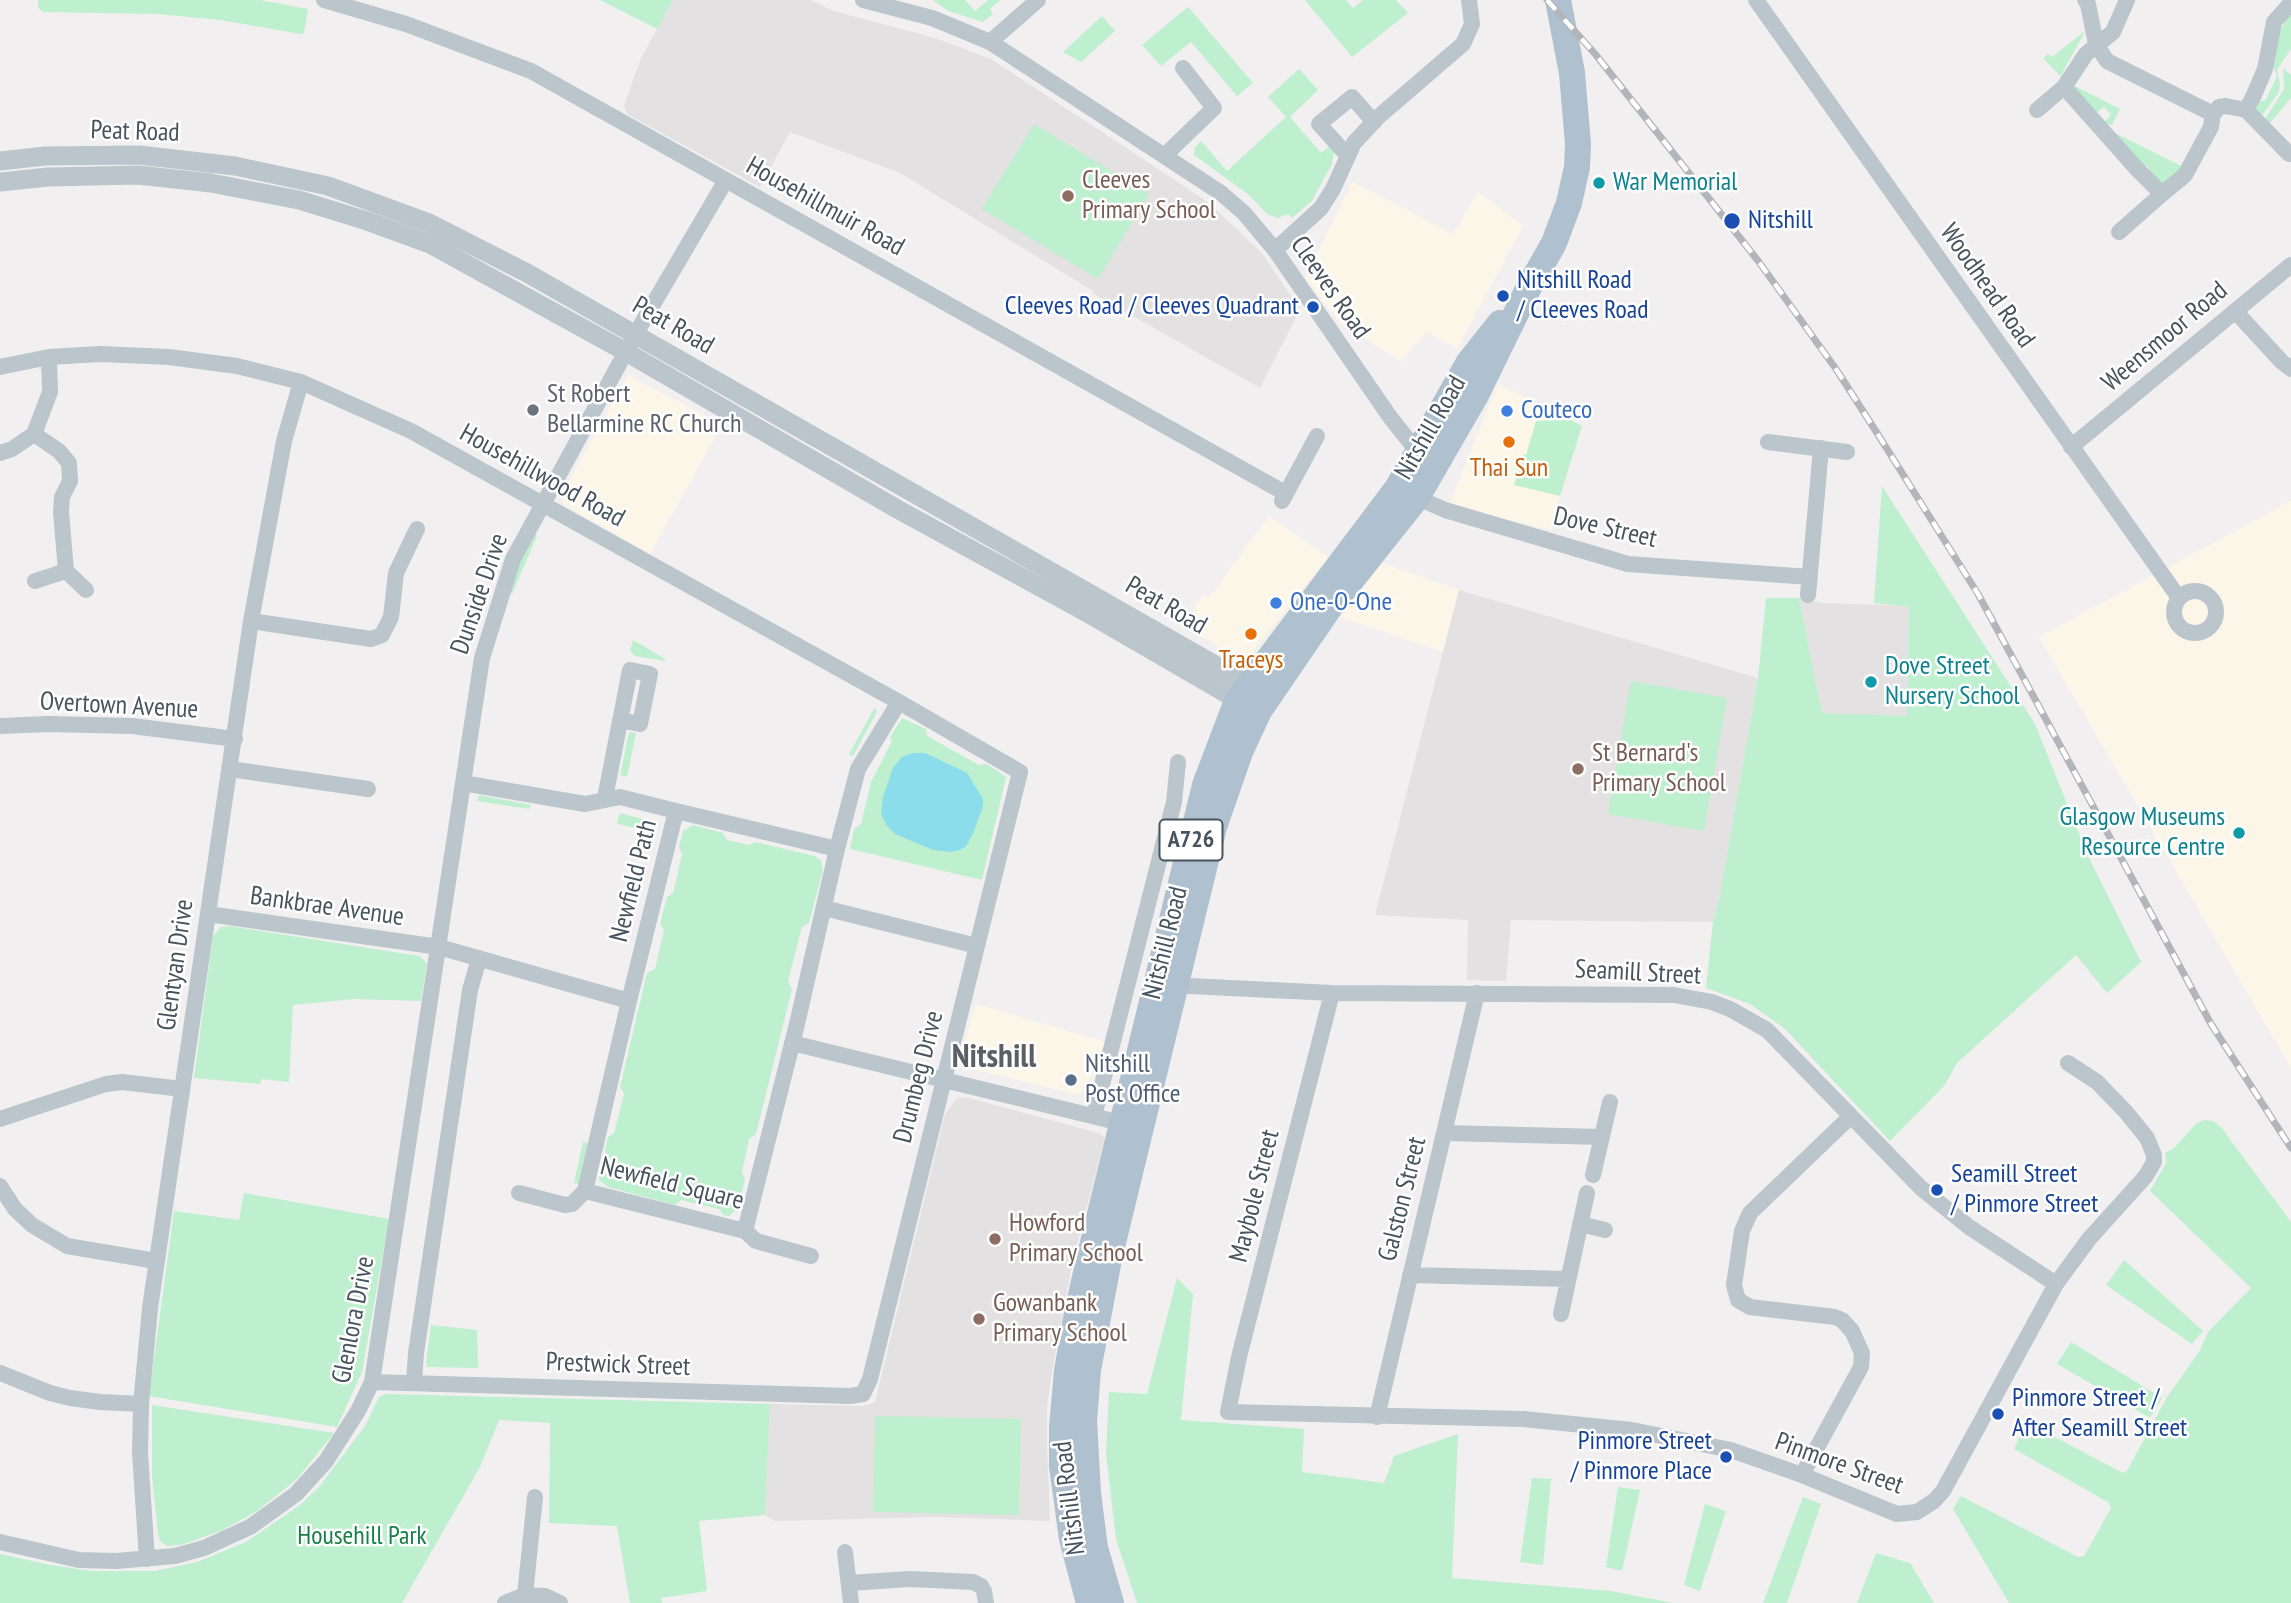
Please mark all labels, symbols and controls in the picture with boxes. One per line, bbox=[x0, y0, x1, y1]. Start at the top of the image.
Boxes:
street label: Peat Road bbox=[90, 115, 180, 149]
street label: Househillmuir Road bbox=[740, 151, 910, 263]
place label: Cleeves Primary School bbox=[1082, 165, 1216, 227]
place label: War Memorial bbox=[1613, 167, 1737, 199]
marker: War Memorial bbox=[1591, 175, 1607, 191]
marker: Cleeves Primary School bbox=[1060, 188, 1076, 204]
place label: Nitshill bbox=[1748, 205, 1813, 237]
marker: Nitshill bbox=[1722, 211, 1742, 231]
street label: Woodhead Road bbox=[1933, 218, 2041, 354]
street label: Cleeves Road bbox=[1283, 231, 1377, 345]
place label: Nitshill Road / Cleeves Road bbox=[1517, 265, 1648, 326]
street label: Weensmoor Road bbox=[2096, 275, 2234, 399]
marker: Nitshill Road / Cleeves Road bbox=[1495, 288, 1511, 304]
street label: Peat Road bbox=[627, 290, 719, 362]
place label: Cleeves Road / Cleeves Quadrant bbox=[1005, 291, 1299, 323]
marker: Cleeves Road / Cleeves Quadrant bbox=[1305, 299, 1321, 315]
street label: Nitshill Road bbox=[1389, 371, 1473, 485]
place label: St Robert Bellarmine RC Church bbox=[547, 379, 741, 440]
place label: Couteco bbox=[1521, 395, 1592, 427]
marker: St Robert Bellarmine RC Church bbox=[525, 402, 541, 418]
marker: Couteco bbox=[1499, 403, 1515, 419]
street label: Househillwood Road bbox=[454, 418, 630, 534]
marker: Thai Sun bbox=[1501, 434, 1517, 450]
place label: Thai Sun bbox=[1470, 453, 1548, 485]
street label: Dove Street bbox=[1550, 501, 1660, 555]
street label: Dunside Drive bbox=[445, 530, 515, 658]
street label: Peat Road bbox=[1120, 570, 1212, 642]
place label: One-O-One bbox=[1290, 587, 1392, 619]
marker: One-O-One bbox=[1268, 595, 1284, 611]
marker: Traceys bbox=[1243, 626, 1259, 642]
place label: Traceys bbox=[1219, 645, 1283, 677]
place label: Dove Street Nursery School bbox=[1885, 651, 2020, 712]
marker: Dove Street Nursery School bbox=[1863, 674, 1879, 690]
street label: Overtown Avenue bbox=[39, 686, 199, 726]
place label: St Bernard's Primary School bbox=[1592, 738, 1726, 800]
marker: St Bernard's Primary School bbox=[1570, 761, 1586, 777]
place label: Glasgow Museums Resource Centre bbox=[2060, 802, 2225, 864]
street label: Newfield Path bbox=[604, 817, 664, 945]
road number: A726 bbox=[1160, 820, 1222, 860]
marker: Glasgow Museums Resource Centre bbox=[2231, 825, 2247, 841]
street label: Bankbrae Avenue bbox=[248, 881, 406, 933]
street label: Nitshill Road bbox=[1137, 884, 1195, 1002]
street label: Glentyan Drive bbox=[151, 897, 201, 1033]
street label: Seamill Street bbox=[1574, 954, 1702, 992]
street label: Drumbeg Drive bbox=[888, 1008, 950, 1146]
district label: Nitshill bbox=[952, 1038, 1036, 1078]
place label: Nitshill Post Office bbox=[1085, 1049, 1181, 1110]
marker: Nitshill Post Office bbox=[1063, 1072, 1079, 1088]
street label: Maybole Street bbox=[1223, 1127, 1287, 1265]
street label: Galston Street bbox=[1373, 1134, 1433, 1264]
street label: Newfield Square bbox=[597, 1151, 747, 1217]
place label: Seamill Street / Pinmore Street bbox=[1951, 1159, 2098, 1220]
marker: Seamill Street / Pinmore Street bbox=[1929, 1182, 1945, 1198]
place label: Howford Primary School bbox=[1009, 1208, 1143, 1270]
marker: Howford Primary School bbox=[987, 1231, 1003, 1247]
street label: Glenlora Drive bbox=[326, 1254, 382, 1386]
place label: Gowanbank Primary School bbox=[993, 1288, 1127, 1350]
marker: Gowanbank Primary School bbox=[971, 1311, 987, 1327]
street label: Prestwick Street bbox=[545, 1347, 691, 1383]
place label: Pinmore Street / After Seamill Street bbox=[2012, 1383, 2187, 1444]
marker: Pinmore Street / After Seamill Street bbox=[1990, 1406, 2006, 1422]
place label: Pinmore Street / Pinmore Place bbox=[1571, 1426, 1712, 1488]
street label: Pinmore Street bbox=[1771, 1426, 1907, 1502]
street label: Nitshill Road bbox=[1048, 1439, 1092, 1557]
marker: Pinmore Street / Pinmore Place bbox=[1718, 1449, 1734, 1465]
park label: Househill Park bbox=[297, 1521, 427, 1553]

